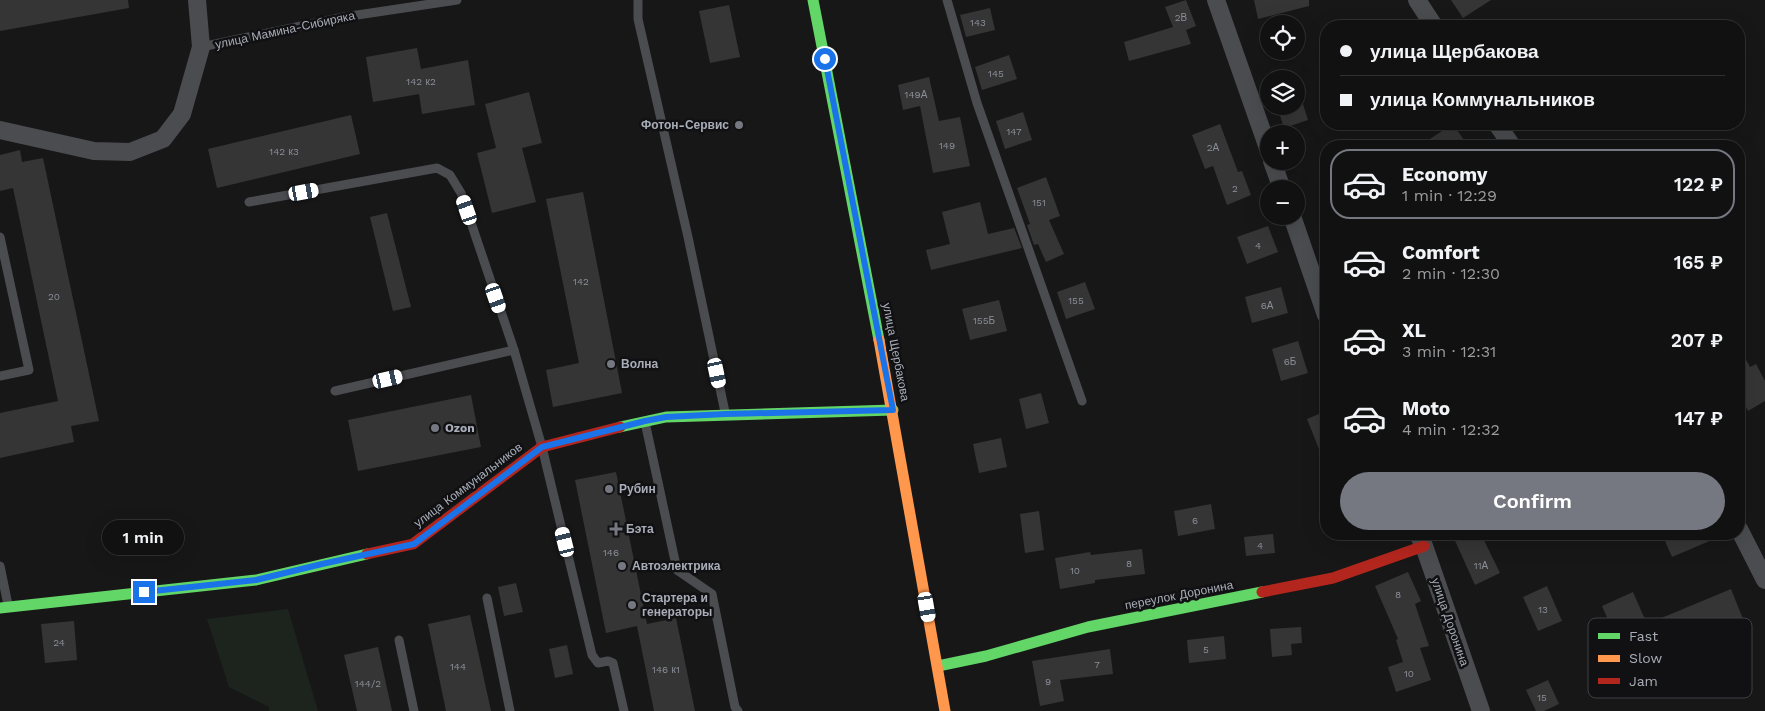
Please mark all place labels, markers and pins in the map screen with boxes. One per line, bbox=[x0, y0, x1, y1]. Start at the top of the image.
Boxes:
place label: Фотон-Сервис bbox=[641, 118, 729, 132]
marker: Фотон-Сервис bbox=[733, 119, 745, 131]
place label: Волна bbox=[621, 357, 659, 371]
marker: Волна bbox=[605, 358, 617, 370]
place label: Ozon bbox=[445, 421, 475, 435]
marker: Ozon bbox=[429, 422, 441, 434]
place label: Рубин bbox=[619, 482, 656, 496]
marker: Рубин bbox=[603, 483, 615, 495]
place label: Бэта bbox=[626, 522, 654, 536]
marker: Бэта bbox=[610, 523, 622, 535]
place label: Автоэлектрика bbox=[632, 559, 721, 573]
marker: Автоэлектрика bbox=[616, 560, 628, 572]
place label: Стартера и генераторы bbox=[642, 591, 712, 619]
marker: Стартера и генераторы bbox=[626, 599, 638, 611]

